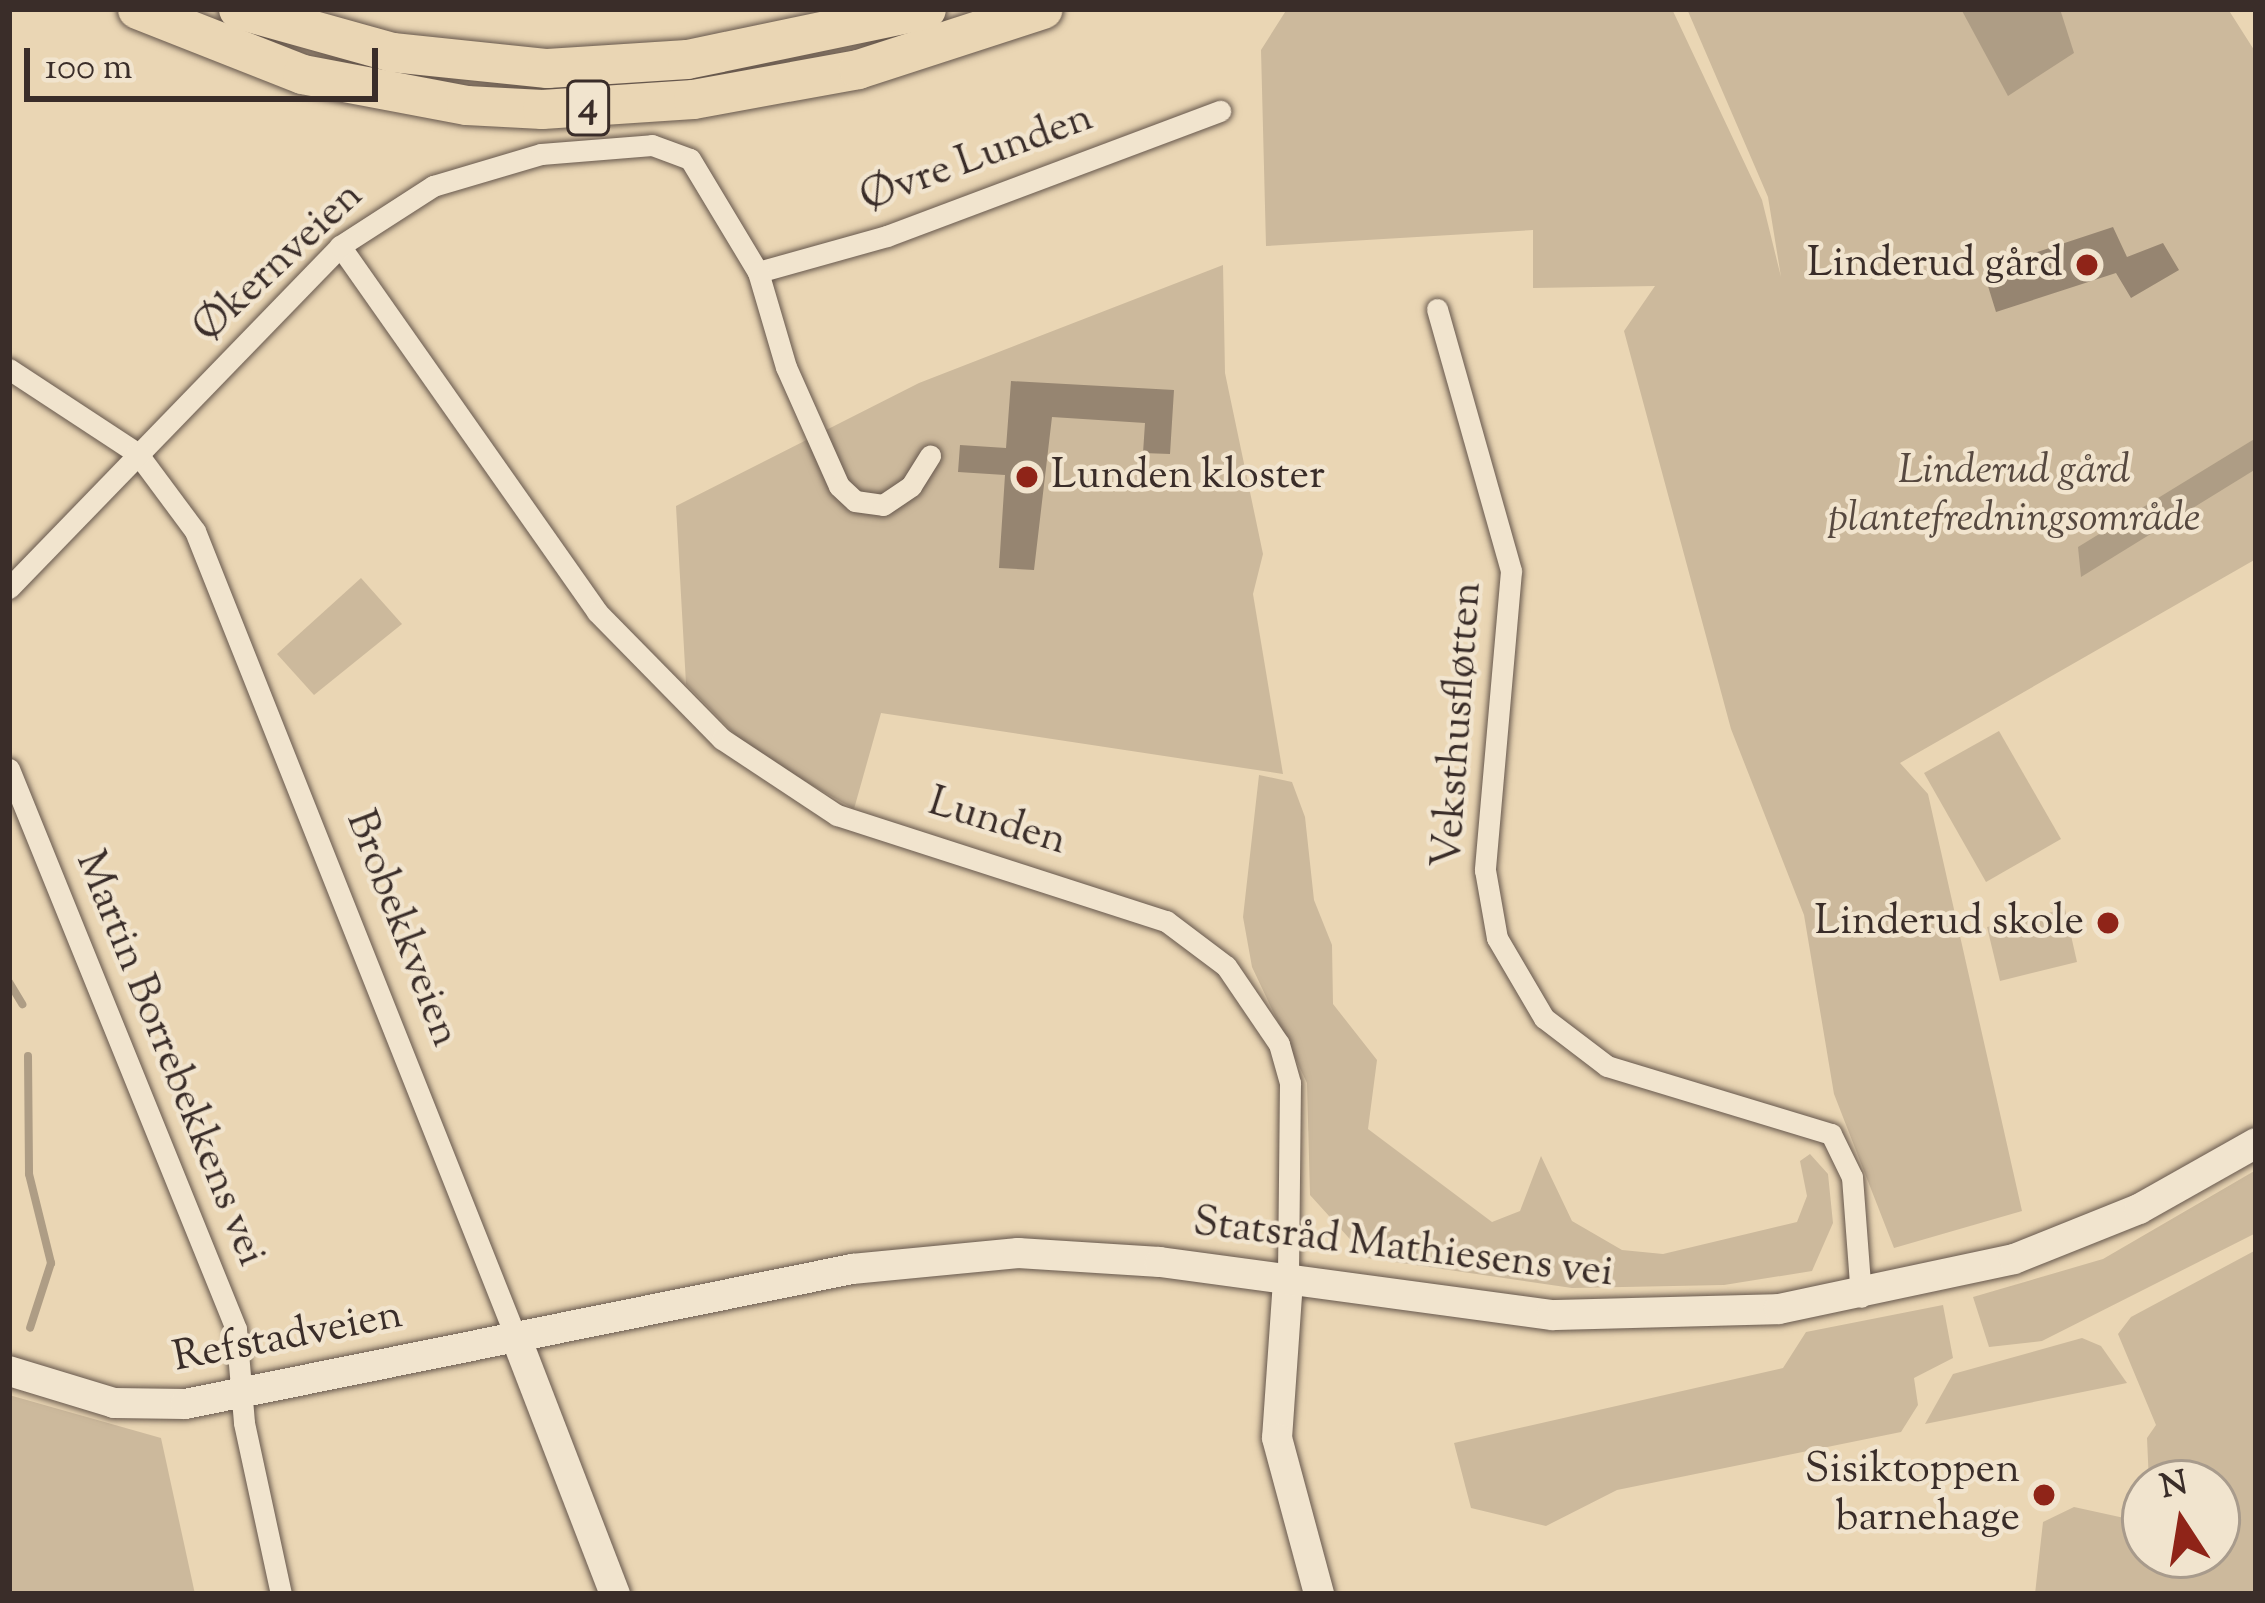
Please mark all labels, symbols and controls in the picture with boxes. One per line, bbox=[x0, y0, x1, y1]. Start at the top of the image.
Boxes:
scale bar bbox=[30, 24, 384, 98]
text: 100 m bbox=[45, 43, 132, 95]
road number: 4 bbox=[564, 75, 612, 141]
street label: Øvre Lunden bbox=[854, 94, 1100, 224]
street label: Økernveien bbox=[184, 172, 374, 354]
place label: Linderud gård bbox=[1807, 240, 2063, 290]
marker: Linderud gård bbox=[2074, 252, 2100, 278]
park label: Linderud gård plantefredningsområde bbox=[1828, 447, 2200, 546]
place label: Lunden kloster bbox=[1051, 452, 1325, 502]
marker: Lunden kloster bbox=[1014, 464, 1040, 490]
street label: Veksthusfløtten bbox=[1424, 580, 1494, 870]
street label: Lunden bbox=[922, 778, 1072, 868]
street label: Brobekkveien bbox=[333, 804, 469, 1054]
street label: Martin Borrebekkens vei bbox=[63, 844, 275, 1274]
place label: Linderud skole bbox=[1815, 898, 2084, 948]
marker: Linderud skole bbox=[2095, 910, 2121, 936]
street label: Statsråd Mathiesens vei bbox=[1190, 1198, 1616, 1300]
street label: Refstadveien bbox=[169, 1291, 407, 1385]
place label: Sisiktoppen barnehage bbox=[1805, 1446, 2020, 1544]
north arrow bbox=[2121, 1459, 2241, 1579]
text: N bbox=[2156, 1461, 2192, 1513]
marker: Sisiktoppen barnehage bbox=[2031, 1482, 2057, 1508]

